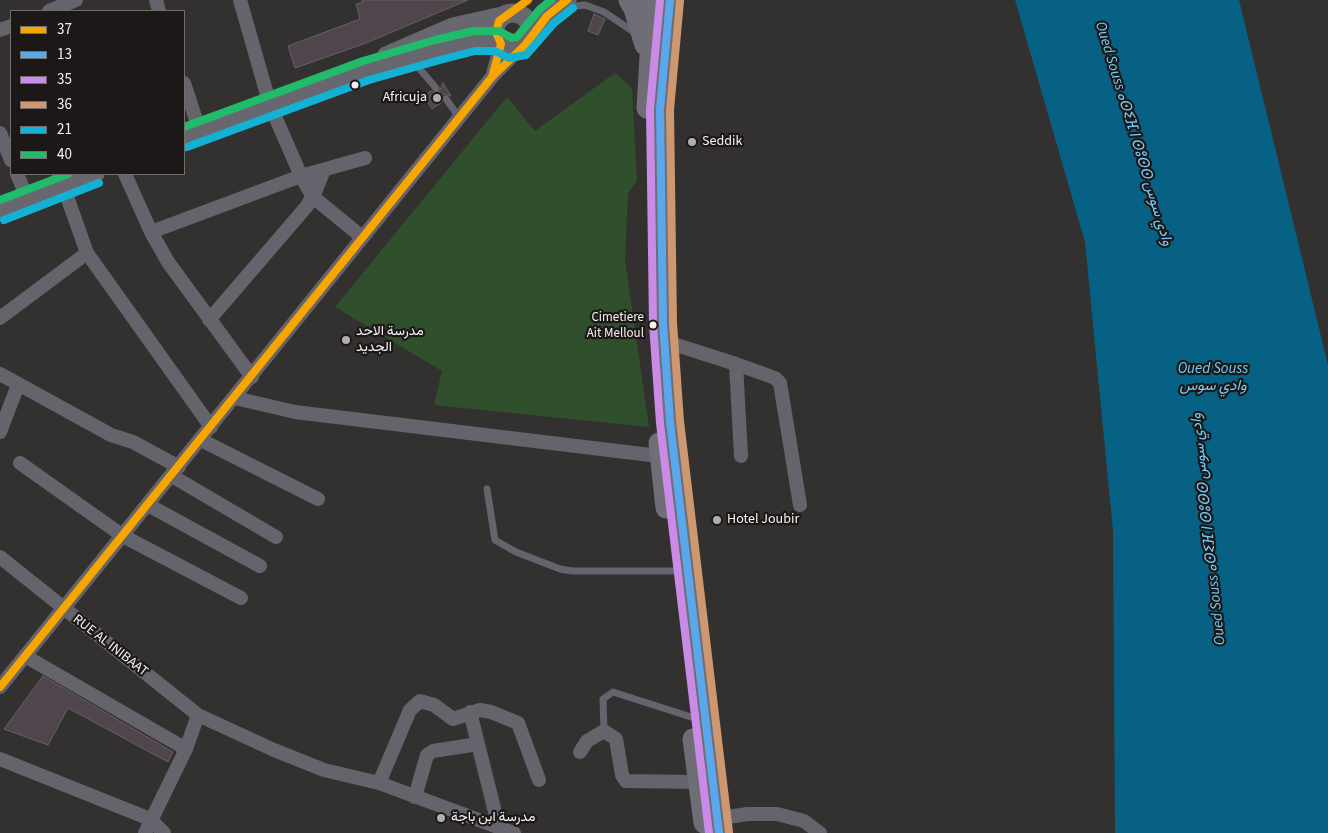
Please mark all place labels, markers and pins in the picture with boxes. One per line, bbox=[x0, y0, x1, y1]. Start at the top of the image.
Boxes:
unlabelled marker bbox=[350, 80, 360, 90]
place label: Africuja bbox=[383, 90, 427, 106]
marker: Africuja bbox=[431, 92, 443, 104]
place label: Seddik bbox=[702, 134, 742, 150]
marker: Seddik bbox=[686, 136, 698, 148]
place label: Cimetiere Ait Melloul bbox=[587, 310, 644, 341]
marker: Cimetiere Ait Melloul bbox=[648, 320, 658, 330]
place label: مدرسة الاحد الجديد bbox=[356, 324, 424, 357]
marker: مدرسة الاحد الجديد bbox=[340, 334, 352, 346]
place label: Hotel Joubir bbox=[727, 512, 799, 528]
marker: Hotel Joubir bbox=[711, 514, 723, 526]
place label: مدرسة ابن باجة bbox=[451, 810, 535, 826]
marker: مدرسة ابن باجة bbox=[435, 812, 447, 824]

